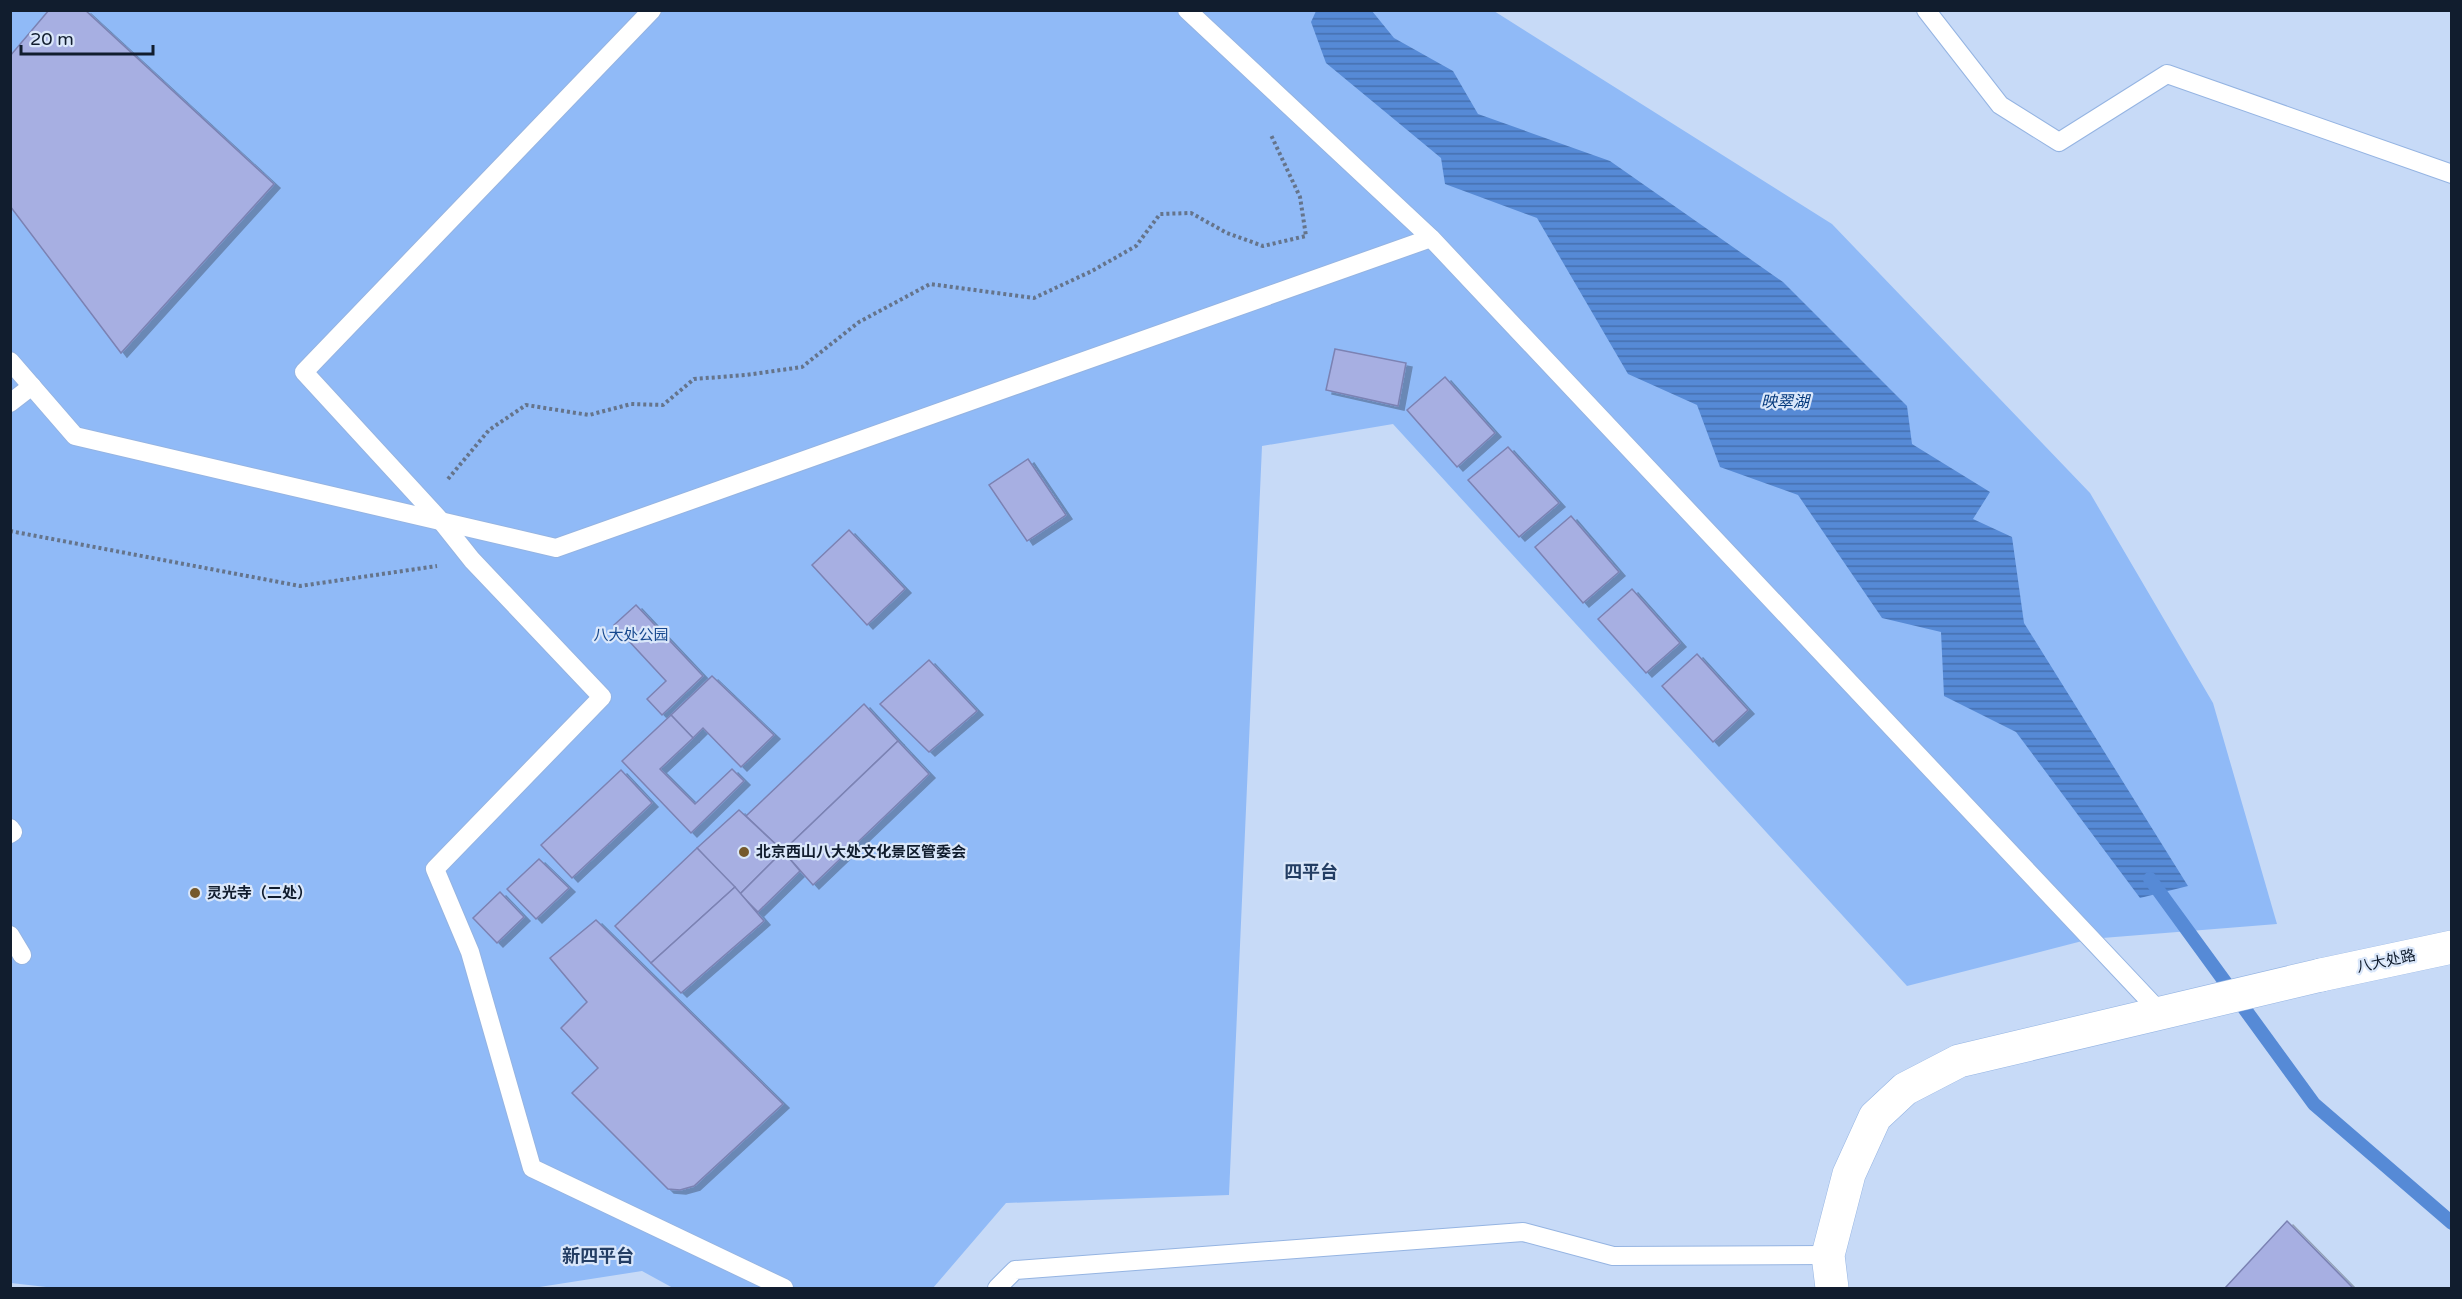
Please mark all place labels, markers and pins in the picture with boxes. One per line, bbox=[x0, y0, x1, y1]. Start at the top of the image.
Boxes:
place label: 北京西山八大处文化景区管委会 bbox=[756, 843, 966, 861]
marker: 北京西山八大处文化景区管委会 bbox=[737, 845, 751, 859]
place label: 灵光寺（二处） bbox=[207, 884, 312, 902]
marker: 灵光寺（二处） bbox=[188, 886, 202, 900]

